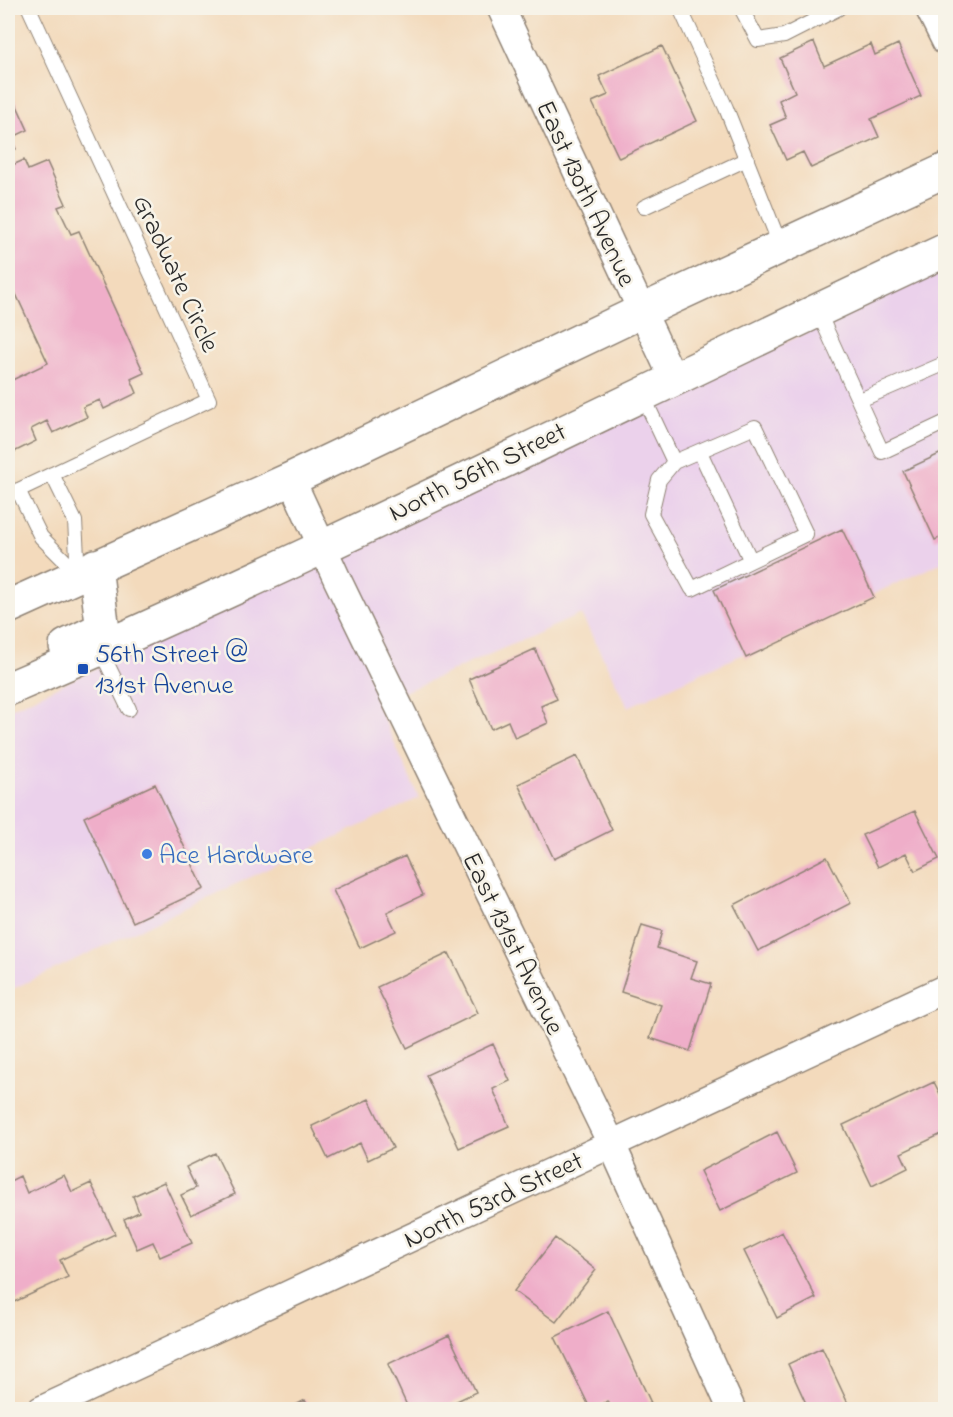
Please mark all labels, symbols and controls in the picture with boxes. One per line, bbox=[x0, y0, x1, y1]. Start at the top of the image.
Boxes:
street label: East 130th Avenue bbox=[525, 95, 645, 294]
street label: Graduate Circle bbox=[121, 189, 229, 360]
street label: North 56th Street bbox=[383, 413, 574, 533]
place label: 56th Street @ 131st Avenue bbox=[95, 636, 248, 706]
marker: 56th Street @ 131st Avenue bbox=[76, 662, 90, 676]
place label: Ace Hardware bbox=[159, 837, 314, 876]
street label: East 131st Avenue bbox=[451, 846, 573, 1043]
marker: Ace Hardware bbox=[140, 847, 154, 861]
street label: North 53rd Street bbox=[398, 1143, 590, 1260]

